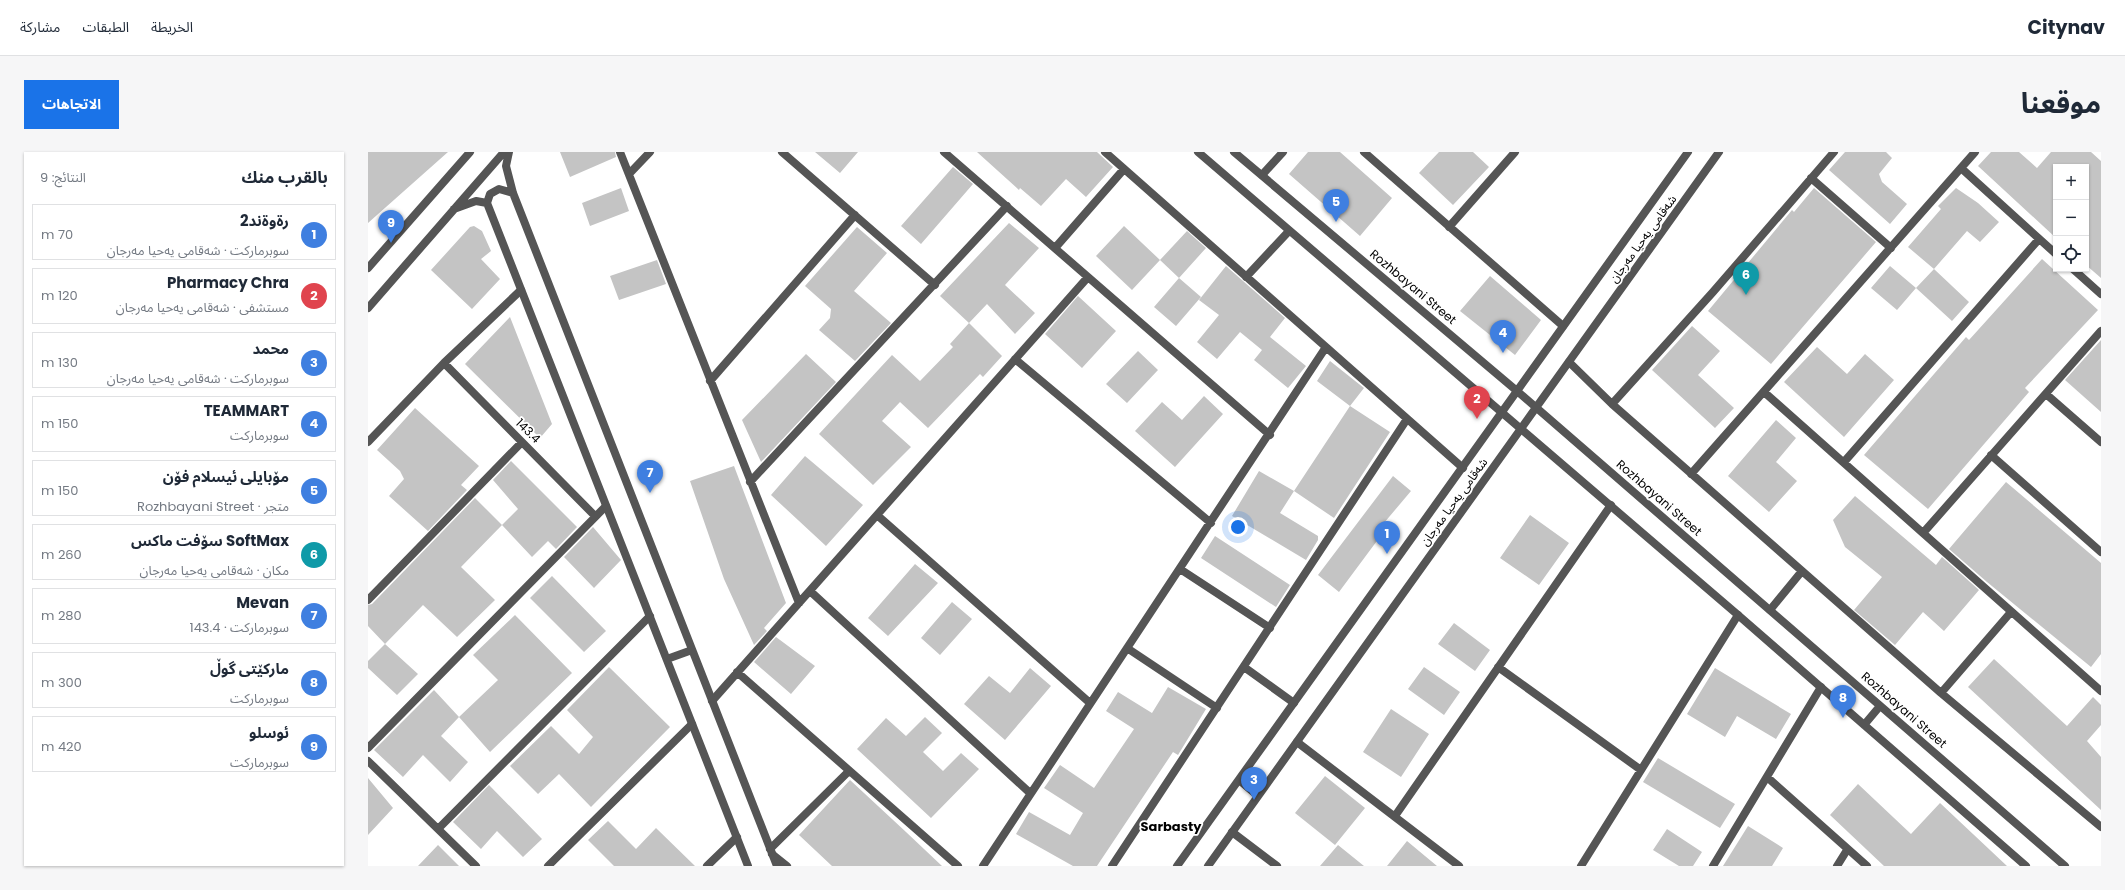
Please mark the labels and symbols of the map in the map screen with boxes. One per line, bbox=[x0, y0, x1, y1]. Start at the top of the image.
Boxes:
pin: 5 bbox=[1323, 189, 1349, 222]
street label: شەقامی یەحیا مەرجان bbox=[1605, 191, 1680, 286]
pin: 9 bbox=[378, 210, 404, 243]
street label: Rozhbayani Street bbox=[1366, 245, 1460, 328]
pin: 6 bbox=[1733, 262, 1759, 295]
pin: 4 bbox=[1490, 320, 1516, 353]
pin: 2 bbox=[1464, 386, 1490, 419]
street label: 143.4 bbox=[512, 415, 545, 447]
street label: شەقامی یەحیا مەرجان bbox=[1416, 454, 1491, 549]
street label: Rozhbayani Street bbox=[1613, 456, 1706, 540]
pin: 7 bbox=[637, 460, 663, 493]
your location bbox=[1228, 517, 1248, 537]
pin: 1 bbox=[1374, 521, 1400, 554]
street label: Rozhbayani Street bbox=[1858, 668, 1951, 752]
pin: 8 bbox=[1830, 685, 1856, 718]
pin: 3 bbox=[1241, 767, 1267, 800]
district label: Sarbasty bbox=[1141, 817, 1202, 836]

